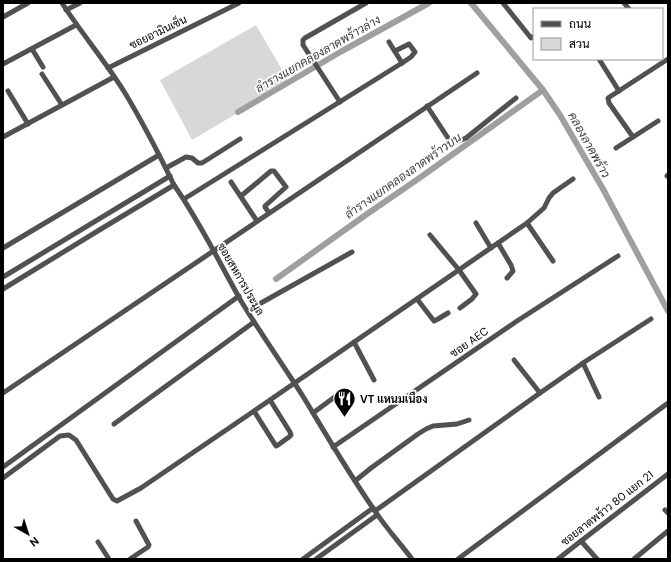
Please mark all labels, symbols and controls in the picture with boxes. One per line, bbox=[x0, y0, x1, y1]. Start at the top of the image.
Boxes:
legend bbox=[533, 8, 663, 60]
street label: ซอยอามินเซ็น bbox=[126, 10, 189, 52]
water label: ลำรางแยกคลองลาดพร้าวล่าง bbox=[253, 11, 384, 96]
text: ถนน bbox=[569, 16, 592, 32]
text: สวน bbox=[569, 36, 590, 52]
water label: คลองลาดพร้าว bbox=[564, 109, 614, 181]
water label: ลำรางแยกคลองลาดพร้าวบน bbox=[341, 129, 465, 222]
street label: ซอยสหการประมูล bbox=[214, 240, 267, 318]
street label: ซอย AEC bbox=[447, 324, 491, 360]
restaurant icon: VT แหนมเนือง bbox=[332, 386, 358, 419]
place label: VT แหนมเนือง bbox=[360, 391, 428, 406]
street label: ซอยลาดพร้าว 80 แยก 21 bbox=[558, 467, 656, 549]
north arrow bbox=[8, 514, 48, 554]
text: N bbox=[27, 534, 42, 550]

